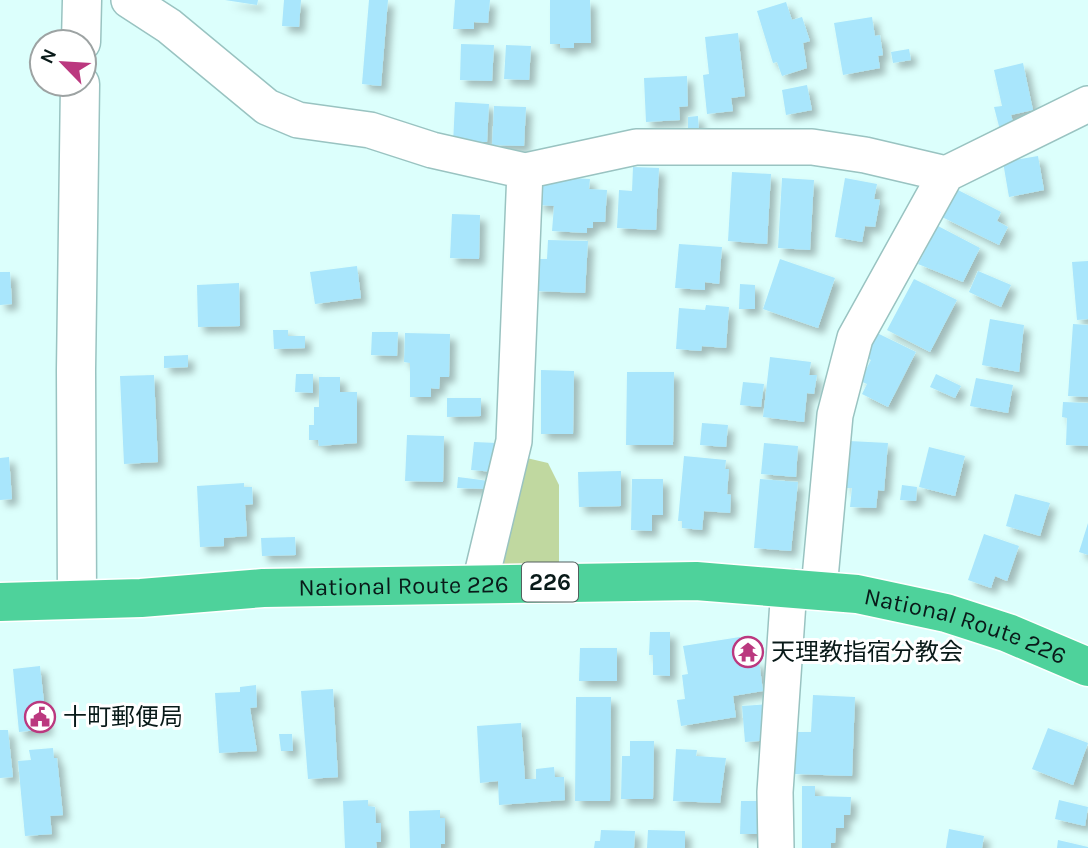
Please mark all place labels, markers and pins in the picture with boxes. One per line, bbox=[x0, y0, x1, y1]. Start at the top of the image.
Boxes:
temple icon: 天理教指宿分教会 bbox=[731, 635, 765, 669]
place label: 天理教指宿分教会 bbox=[771, 638, 963, 666]
public building icon: 十町郵便局 bbox=[23, 700, 57, 734]
place label: 十町郵便局 bbox=[63, 703, 183, 731]

